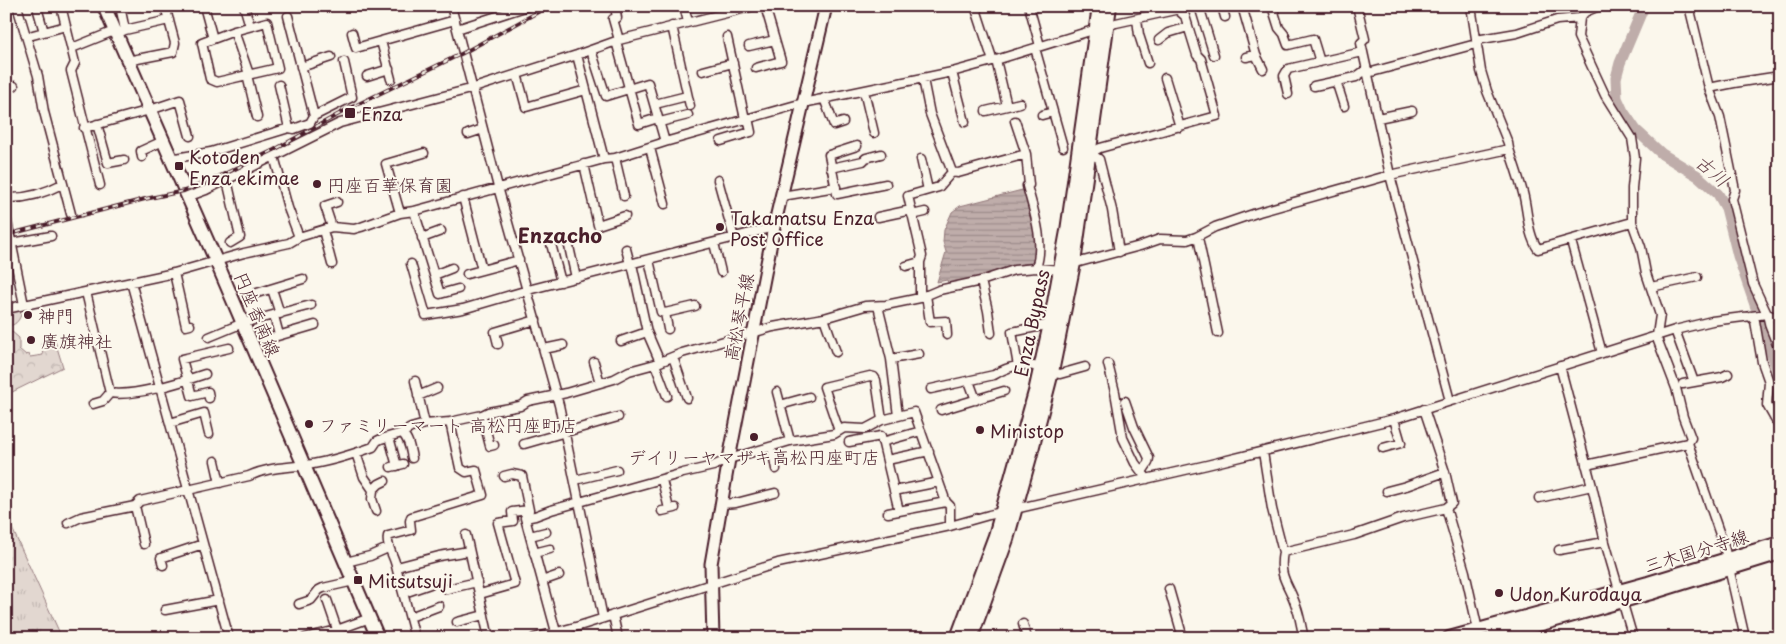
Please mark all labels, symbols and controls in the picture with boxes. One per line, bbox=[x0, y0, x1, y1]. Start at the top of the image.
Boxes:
place label: Enza bbox=[361, 100, 403, 127]
marker: Enza bbox=[343, 106, 357, 120]
place label: Kotoden Enza ekimae bbox=[189, 143, 299, 191]
water label: 古川 bbox=[1689, 147, 1737, 193]
marker: Kotoden Enza ekimae bbox=[173, 160, 185, 172]
place label: 円座百華保育園 bbox=[327, 171, 453, 198]
marker: 円座百華保育園 bbox=[311, 178, 323, 190]
place label: Takamatsu Enza Post Office bbox=[730, 204, 875, 252]
district label: Enzacho bbox=[518, 220, 602, 250]
marker: Takamatsu Enza Post Office bbox=[714, 221, 726, 233]
street label: 円座香南線 bbox=[228, 267, 288, 361]
street label: Enza Bypass bbox=[1006, 267, 1056, 379]
street label: 高松琴平線 bbox=[716, 270, 760, 364]
place label: 神門 bbox=[38, 302, 74, 329]
marker: 神門 bbox=[22, 309, 34, 321]
place label: 廣旗神社 bbox=[41, 327, 113, 354]
marker: 廣旗神社 bbox=[25, 334, 37, 346]
place label: ファミリーマート 高松円座町店 bbox=[319, 411, 577, 438]
place label: Ministop bbox=[990, 417, 1064, 444]
marker: ファミリーマート 高松円座町店 bbox=[303, 418, 315, 430]
marker: Ministop bbox=[974, 424, 986, 436]
marker: デイリーヤマザキ高松円座町店 bbox=[748, 431, 760, 443]
place label: デイリーヤマザキ高松円座町店 bbox=[628, 443, 880, 470]
street label: 三木国分寺線 bbox=[1640, 521, 1752, 579]
place label: Mitsutsuji bbox=[368, 567, 453, 594]
marker: Mitsutsuji bbox=[352, 574, 364, 586]
place label: Udon Kurodaya bbox=[1509, 580, 1643, 607]
marker: Udon Kurodaya bbox=[1493, 587, 1505, 599]

